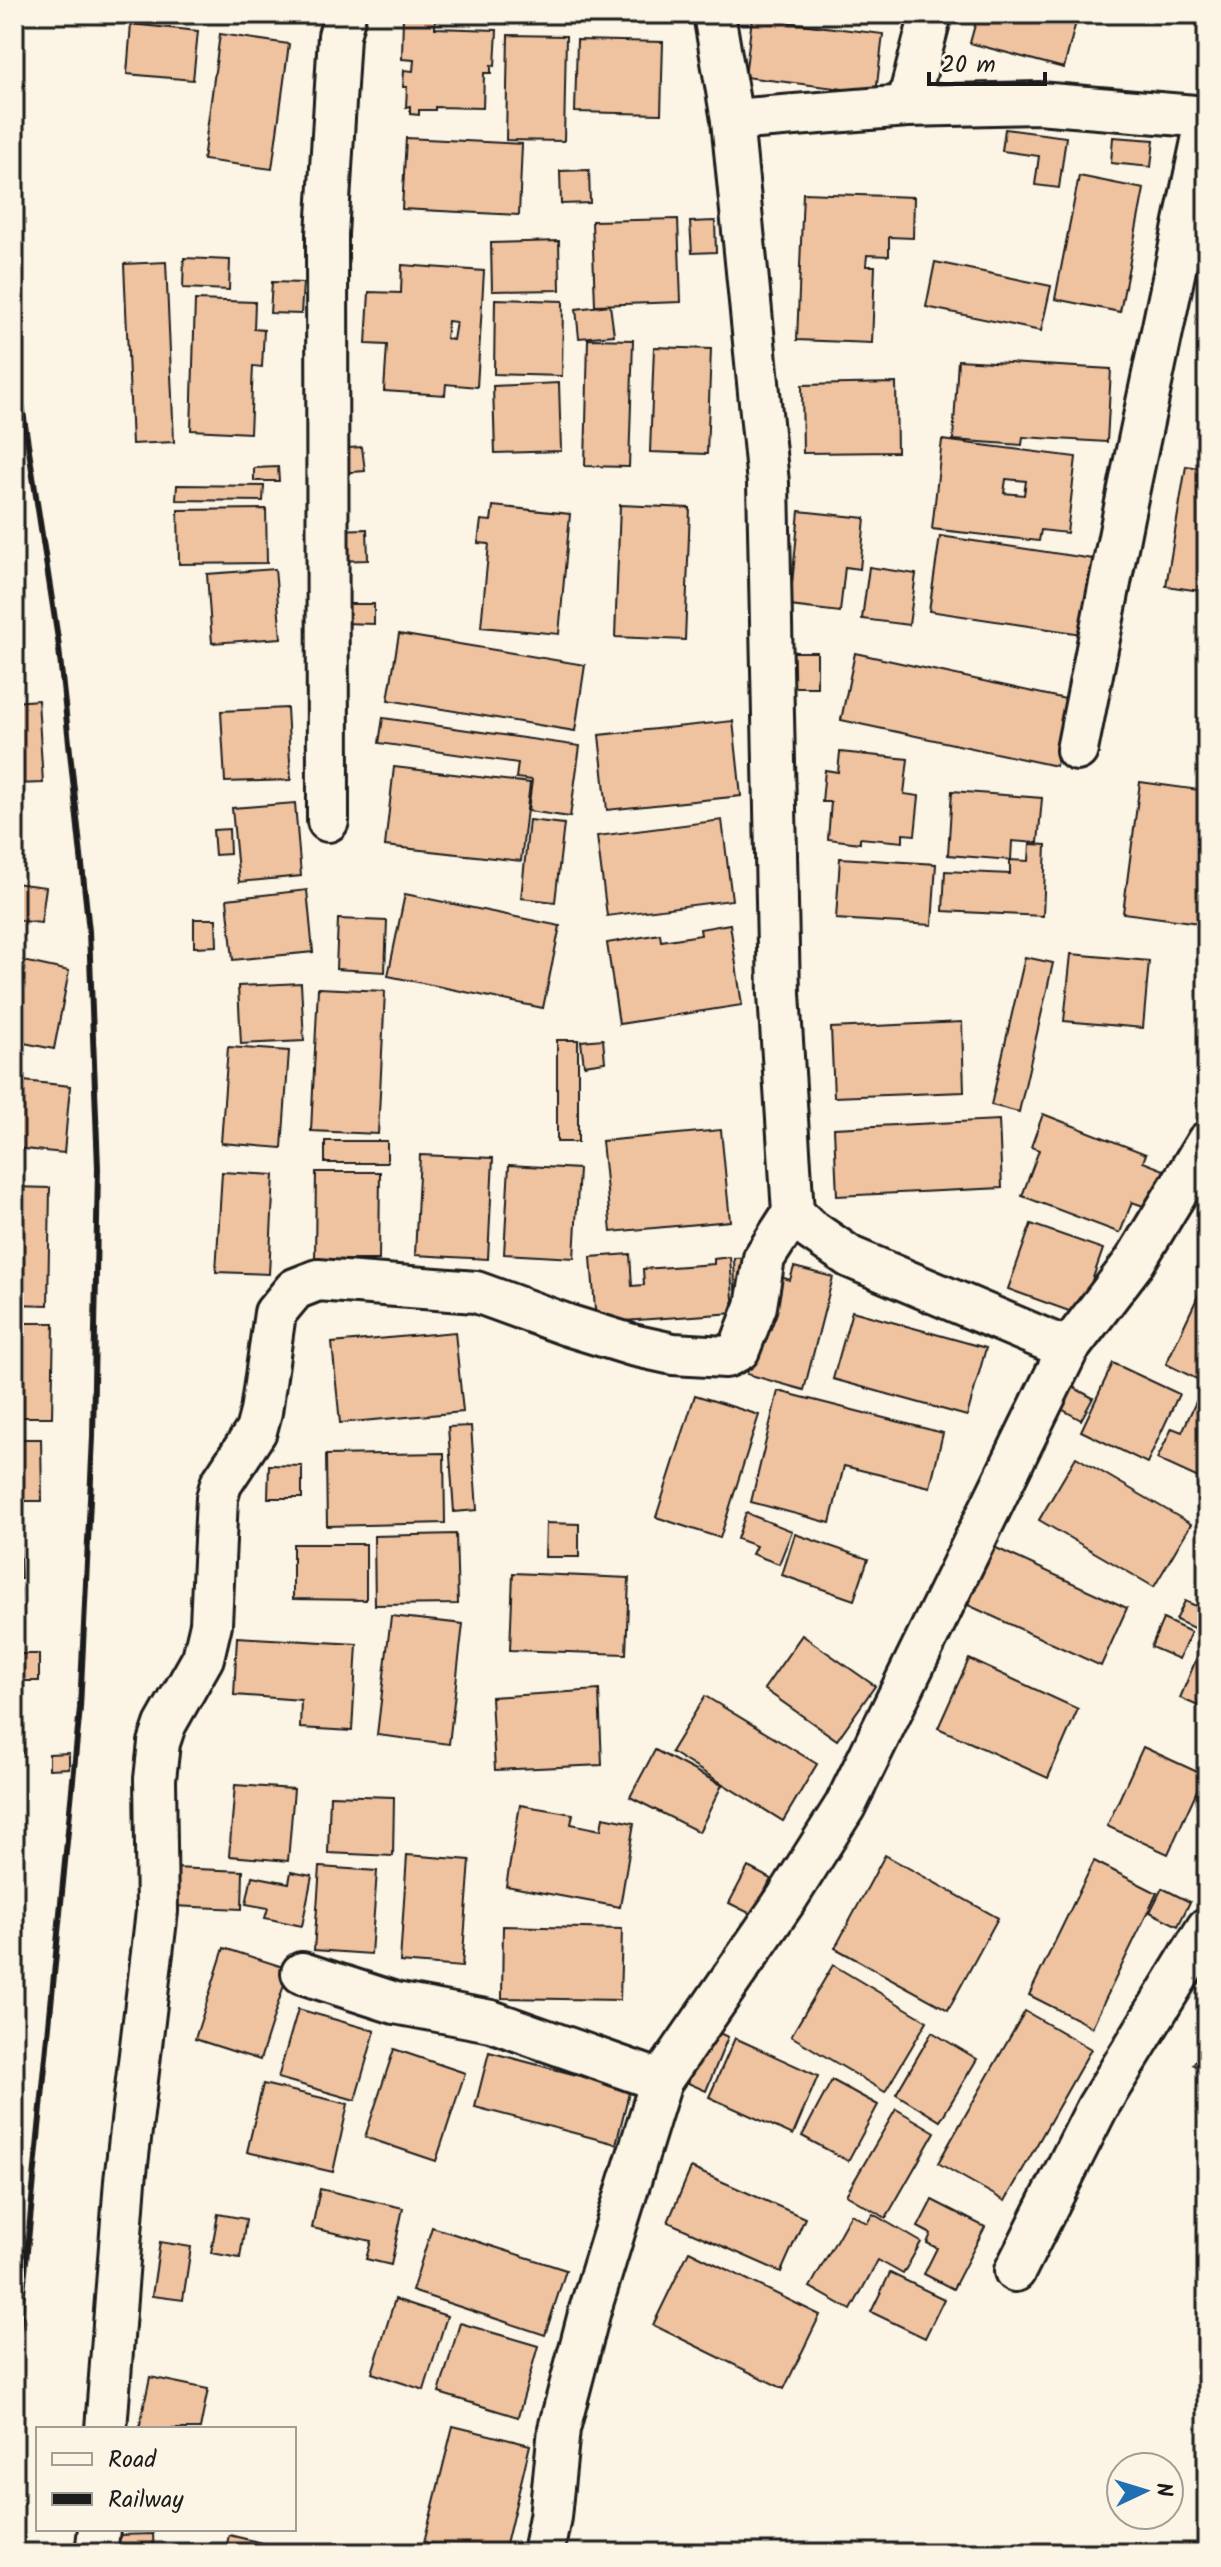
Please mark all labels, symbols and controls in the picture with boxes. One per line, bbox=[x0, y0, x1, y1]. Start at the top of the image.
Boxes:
scale bar bbox=[929, 36, 1045, 86]
text: 20 m bbox=[941, 46, 996, 85]
legend bbox=[36, 2427, 296, 2531]
text: Road bbox=[108, 2441, 157, 2480]
north arrow bbox=[1105, 2451, 1185, 2531]
text: Railway bbox=[108, 2481, 184, 2520]
text: N bbox=[1145, 2482, 1180, 2498]

